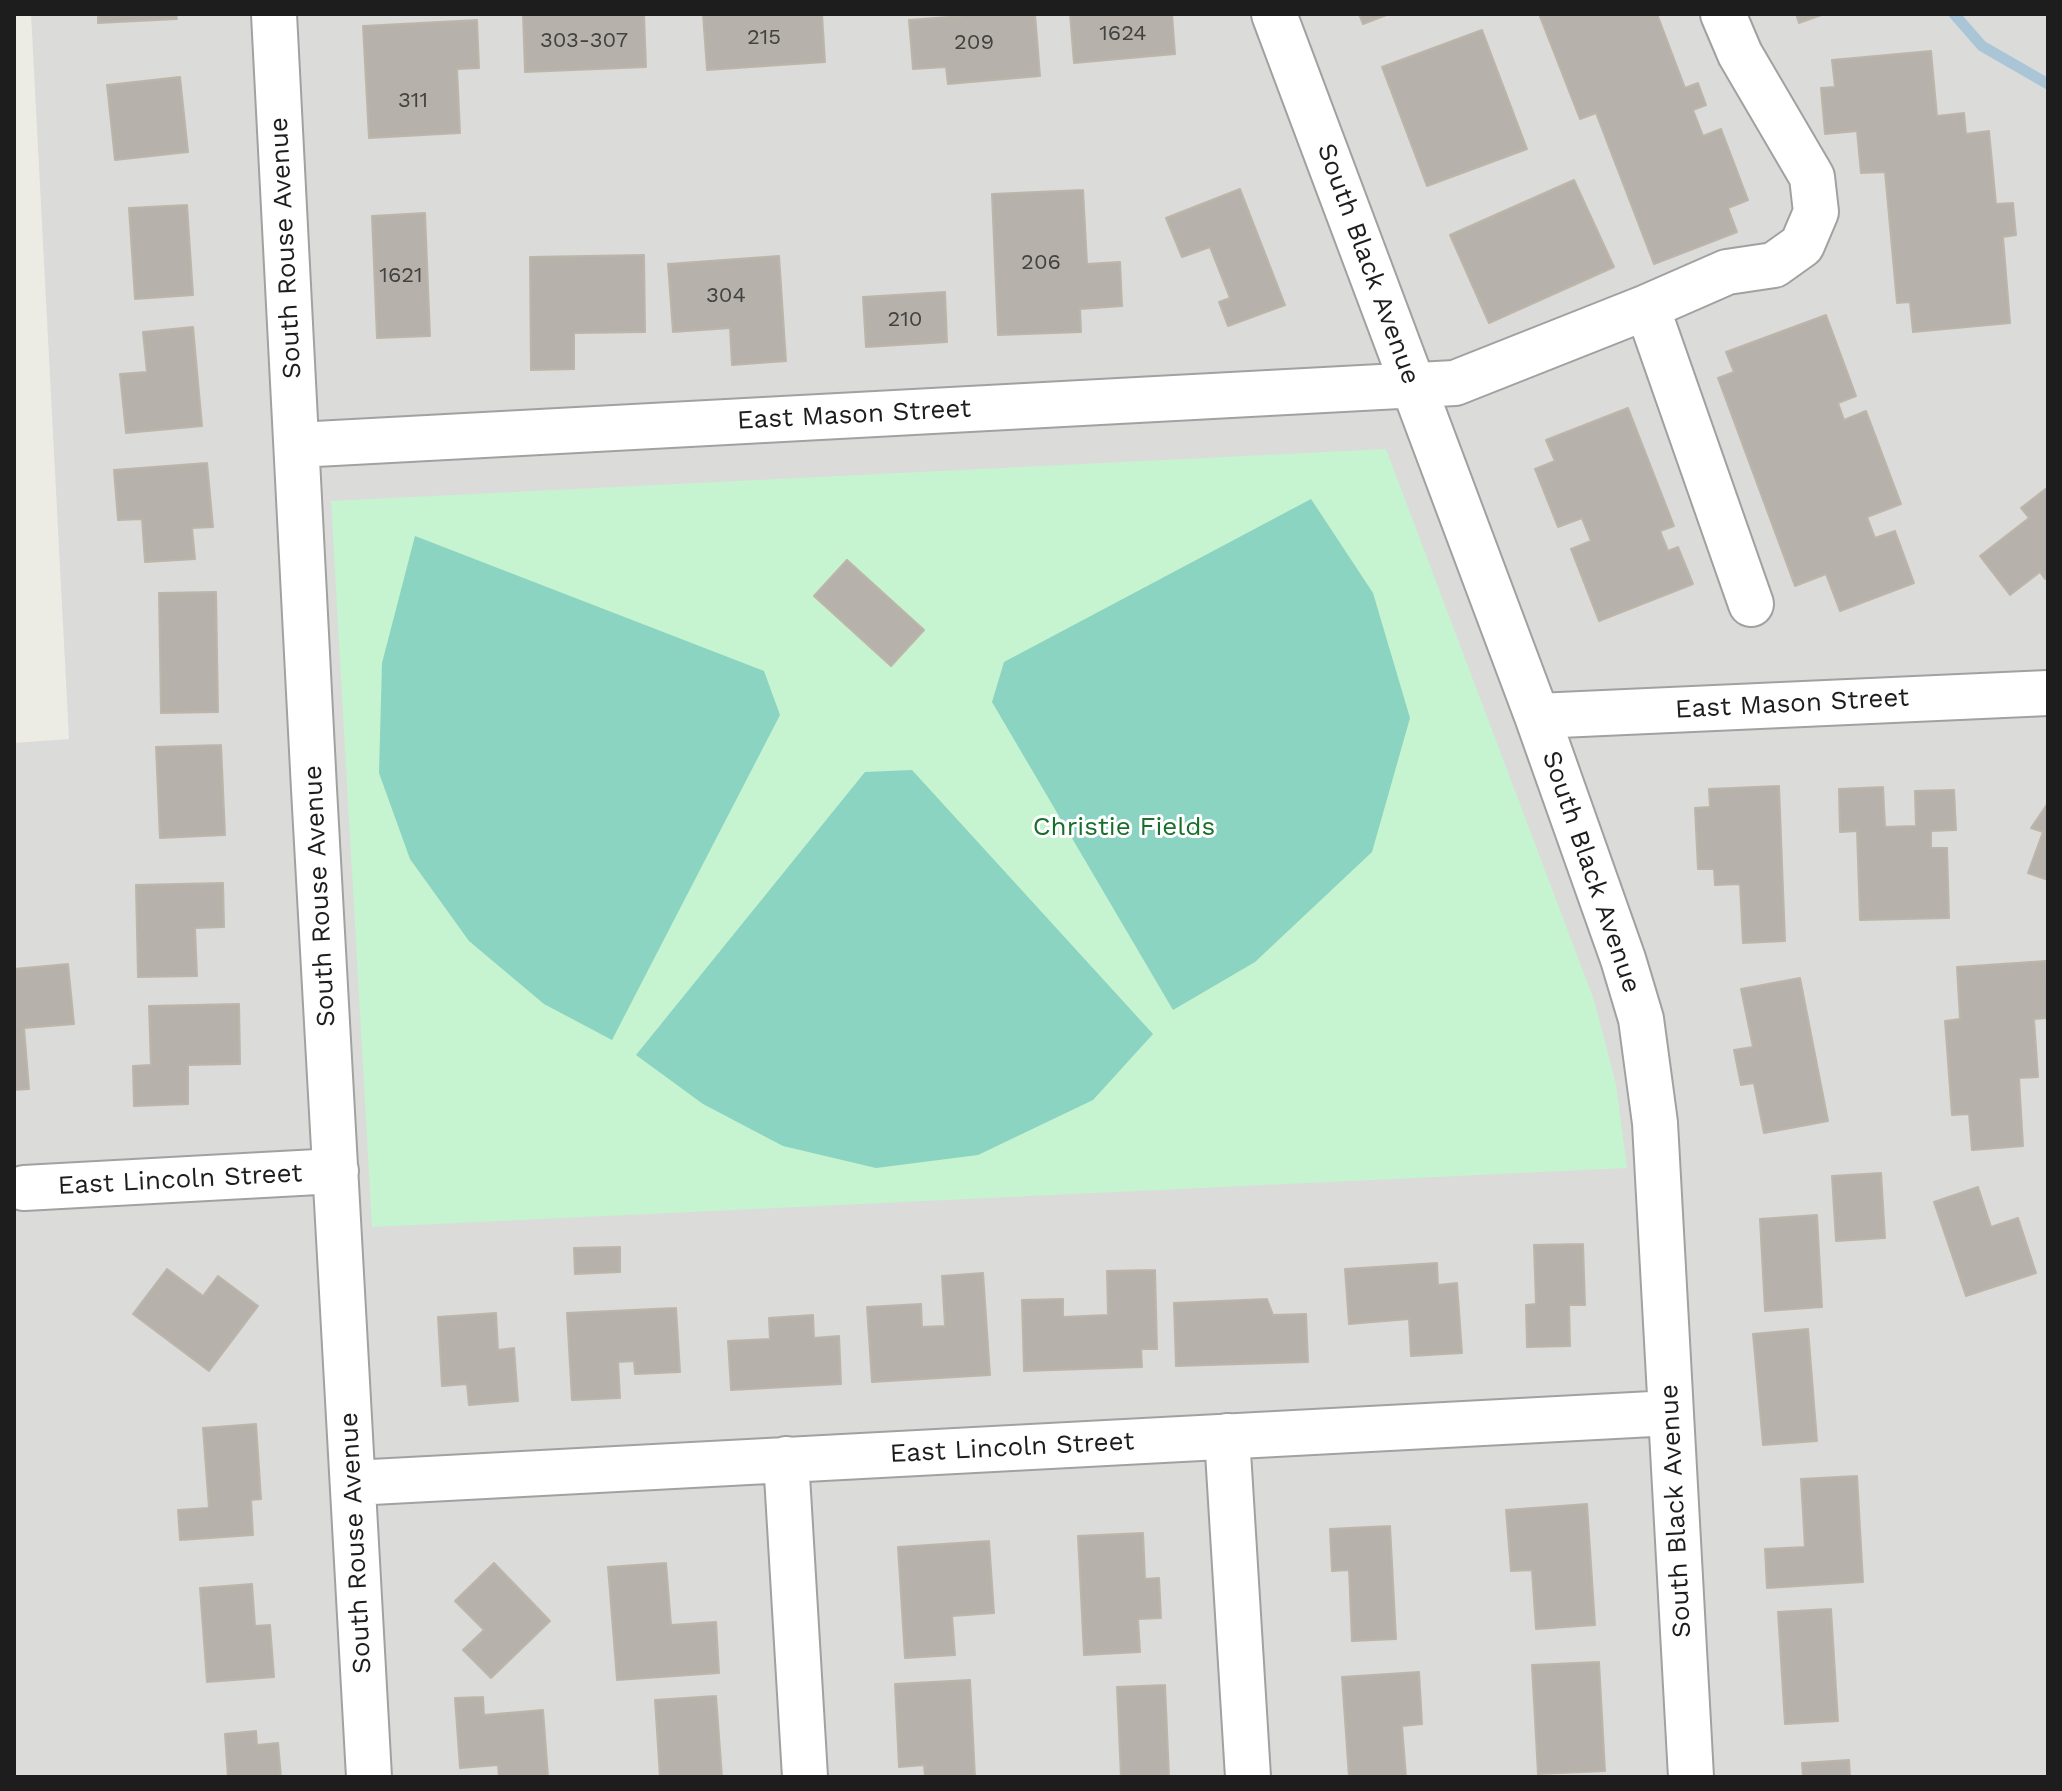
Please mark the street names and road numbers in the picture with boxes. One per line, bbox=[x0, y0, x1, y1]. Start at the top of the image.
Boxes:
street label: South Rouse Avenue bbox=[264, 116, 308, 380]
street label: South Black Avenue bbox=[1310, 139, 1426, 389]
street label: East Mason Street bbox=[736, 393, 972, 437]
street label: East Mason Street bbox=[1674, 682, 1910, 726]
street label: South Black Avenue bbox=[1535, 747, 1647, 997]
street label: South Rouse Avenue bbox=[298, 764, 342, 1028]
street label: East Lincoln Street bbox=[57, 1158, 303, 1202]
street label: South Black Avenue bbox=[1654, 1383, 1698, 1639]
street label: South Rouse Avenue bbox=[334, 1411, 378, 1675]
street label: East Lincoln Street bbox=[889, 1426, 1135, 1470]

